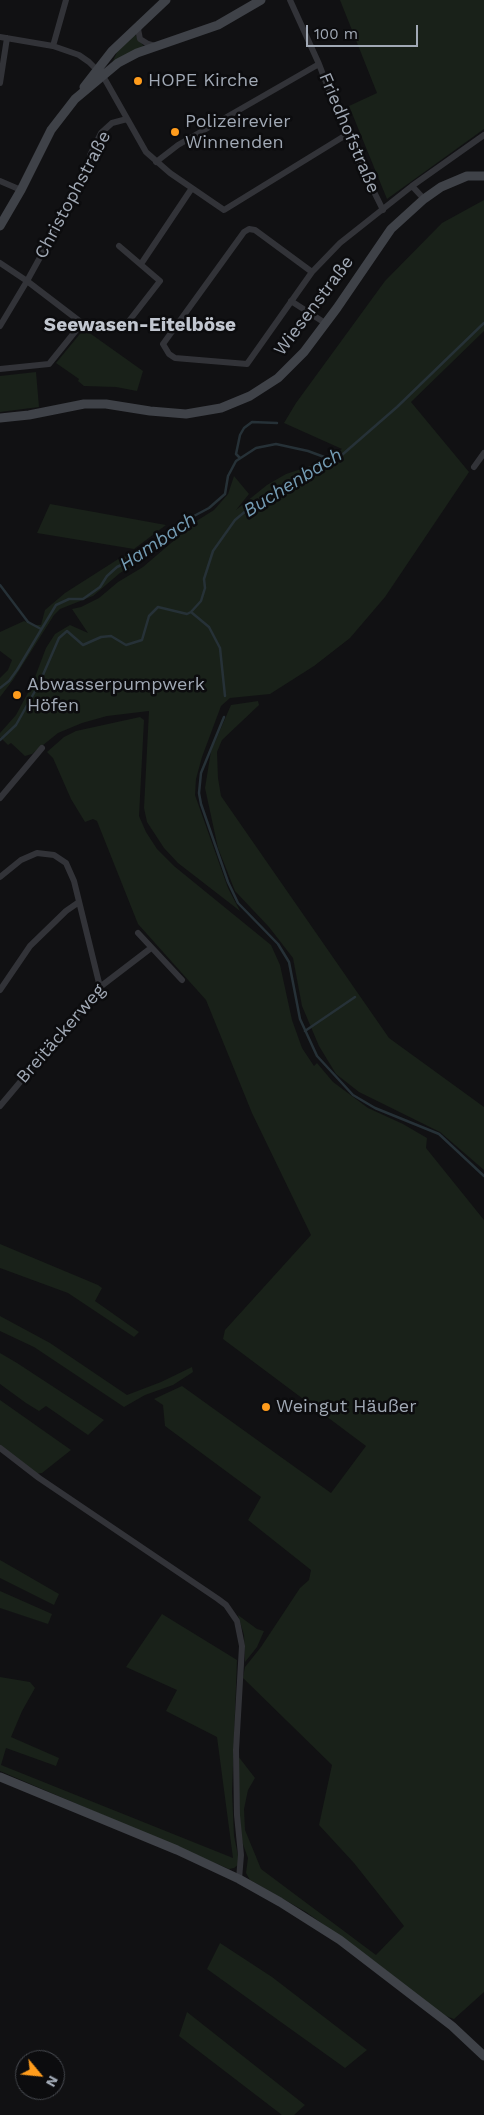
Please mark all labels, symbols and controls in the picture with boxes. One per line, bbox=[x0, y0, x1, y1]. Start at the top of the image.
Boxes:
scale bar bbox=[309, 15, 422, 47]
text: 100 m bbox=[314, 25, 358, 43]
place label: HOPE Kirche bbox=[148, 70, 259, 92]
street label: Friedhofstraße bbox=[314, 70, 384, 196]
marker: HOPE Kirche bbox=[132, 75, 144, 87]
place label: Polizeirevier Winnenden bbox=[185, 111, 291, 154]
marker: Polizeirevier Winnenden bbox=[169, 126, 181, 138]
street label: Christophstraße bbox=[30, 127, 116, 263]
street label: Wiesenstraße bbox=[269, 252, 359, 360]
district label: Seewasen-Eitelböse bbox=[44, 314, 236, 336]
water label: Buchenbach bbox=[239, 444, 347, 522]
water label: Hambach bbox=[115, 508, 201, 576]
place label: Abwasserpumpwerk Höfen bbox=[27, 674, 205, 716]
marker: Abwasserpumpwerk Höfen bbox=[11, 689, 23, 701]
street label: Breitäckerweg bbox=[12, 980, 110, 1088]
place label: Weingut Häußer bbox=[276, 1396, 417, 1418]
marker: Weingut Häußer bbox=[260, 1401, 272, 1413]
north arrow bbox=[15, 2050, 65, 2100]
text: N bbox=[43, 2073, 62, 2090]

